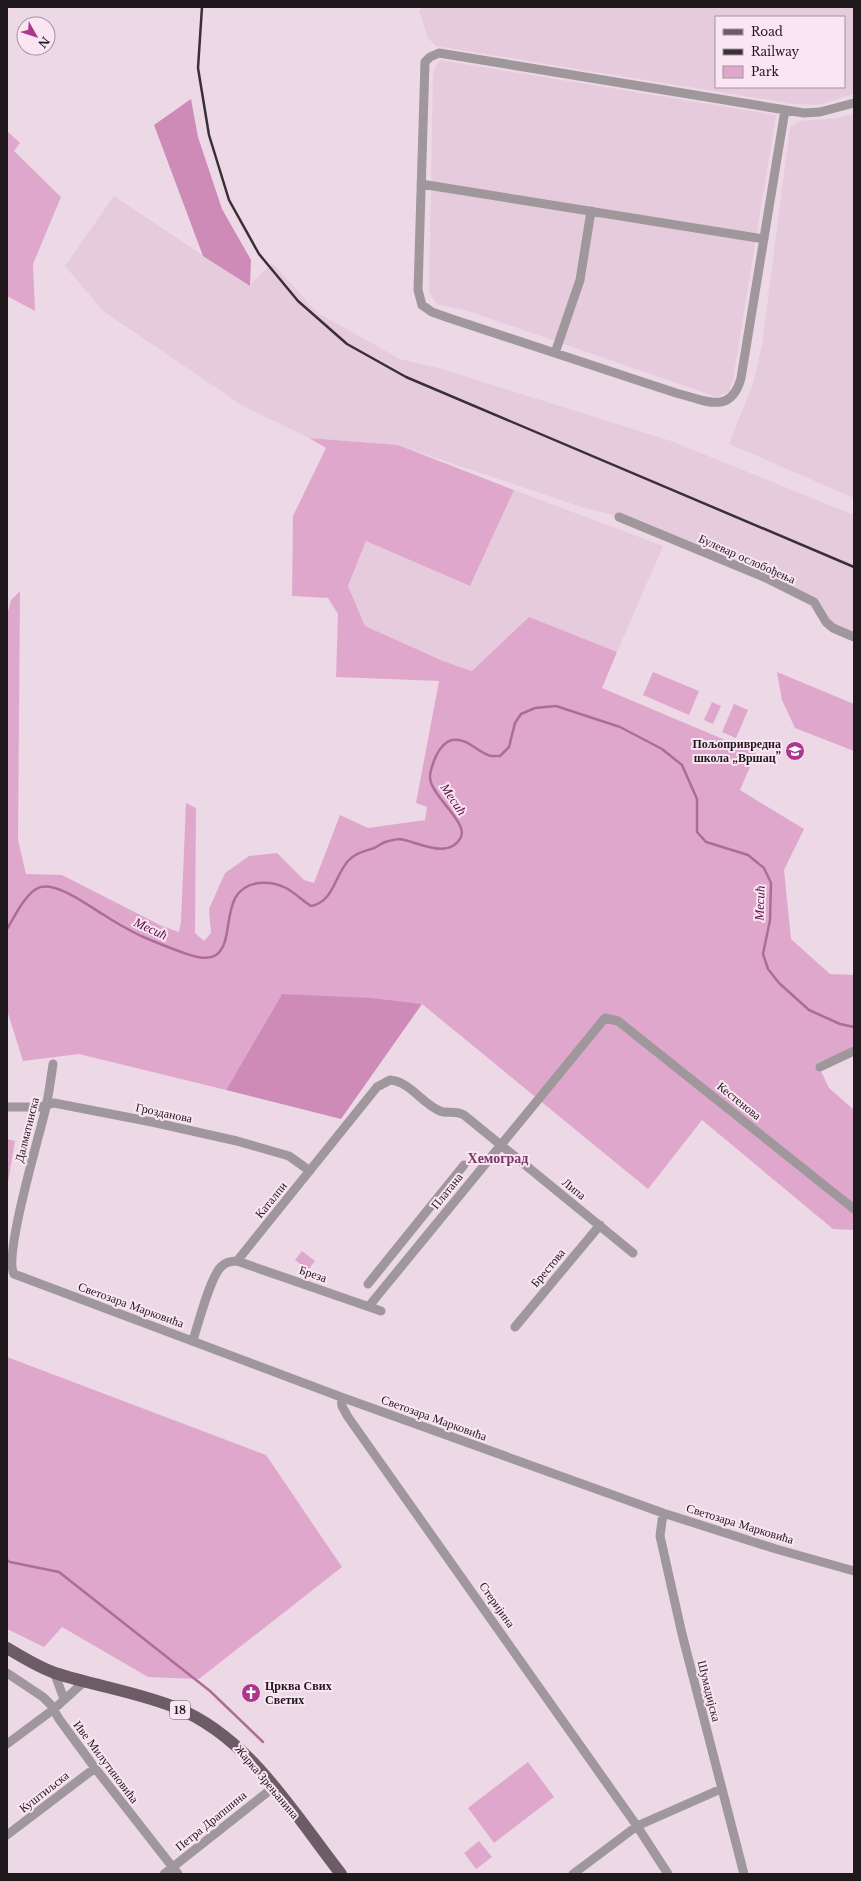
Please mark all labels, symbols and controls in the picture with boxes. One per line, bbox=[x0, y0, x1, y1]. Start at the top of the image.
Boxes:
north arrow bbox=[16, 16, 56, 56]
legend bbox=[715, 16, 845, 88]
text: Road bbox=[751, 24, 783, 39]
text: N bbox=[35, 34, 52, 51]
text: Railway bbox=[751, 44, 800, 59]
text: Park bbox=[751, 64, 779, 79]
street label: Булевар ослобођења bbox=[696, 530, 799, 587]
place label: Пољопривредна школа „Вршац” bbox=[693, 736, 781, 765]
school or university icon: Пољопривредна школа „Вршац” bbox=[784, 740, 806, 762]
water label: Месић bbox=[436, 779, 470, 819]
water label: Месић bbox=[750, 885, 769, 922]
water label: Месић bbox=[130, 913, 170, 944]
street label: Кестенова bbox=[714, 1078, 765, 1123]
street label: Далматинска bbox=[11, 1095, 42, 1164]
street label: Грозданова bbox=[134, 1099, 194, 1126]
district label: Хемоград bbox=[468, 1149, 528, 1167]
street label: Платана bbox=[428, 1169, 466, 1212]
street label: Липа bbox=[559, 1175, 590, 1203]
street label: Каталпи bbox=[251, 1178, 290, 1221]
street label: Брестова bbox=[527, 1245, 569, 1290]
street label: Бреза bbox=[297, 1262, 330, 1285]
street label: Светозара Марковића bbox=[76, 1278, 187, 1331]
street label: Светозара Марковића bbox=[379, 1391, 490, 1444]
street label: Светозара Марковића bbox=[685, 1500, 796, 1547]
street label: Стеријина bbox=[476, 1579, 519, 1631]
street label: Шумадијска bbox=[695, 1659, 725, 1724]
place label: Црква Свих Светих bbox=[265, 1678, 332, 1707]
church icon: Црква Свих Светих bbox=[240, 1682, 262, 1704]
road number: 18 bbox=[170, 1701, 190, 1719]
street label: Иве Милутиновића bbox=[70, 1717, 143, 1807]
street label: Жарка Зрењанина bbox=[232, 1742, 303, 1822]
street label: Куштиљска bbox=[16, 1767, 72, 1816]
street label: Петра Драпшина bbox=[172, 1787, 250, 1854]

